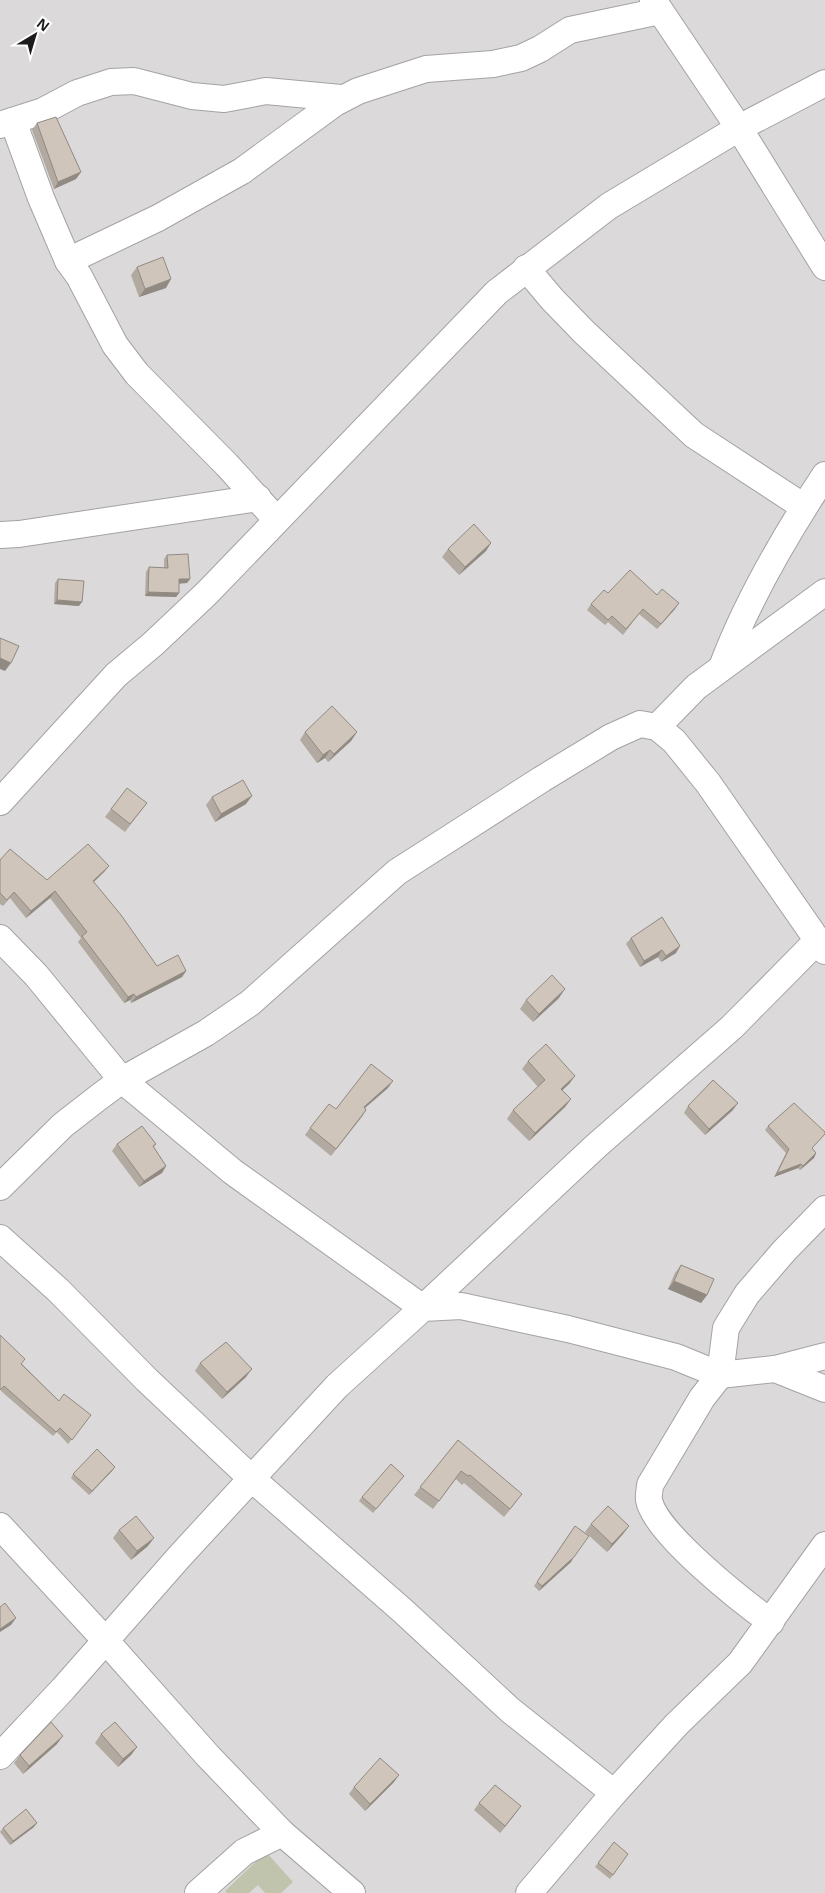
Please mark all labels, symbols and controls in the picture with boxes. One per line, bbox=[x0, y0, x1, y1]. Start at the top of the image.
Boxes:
north arrow bbox=[10, 10, 60, 60]
text: N bbox=[33, 13, 54, 35]

